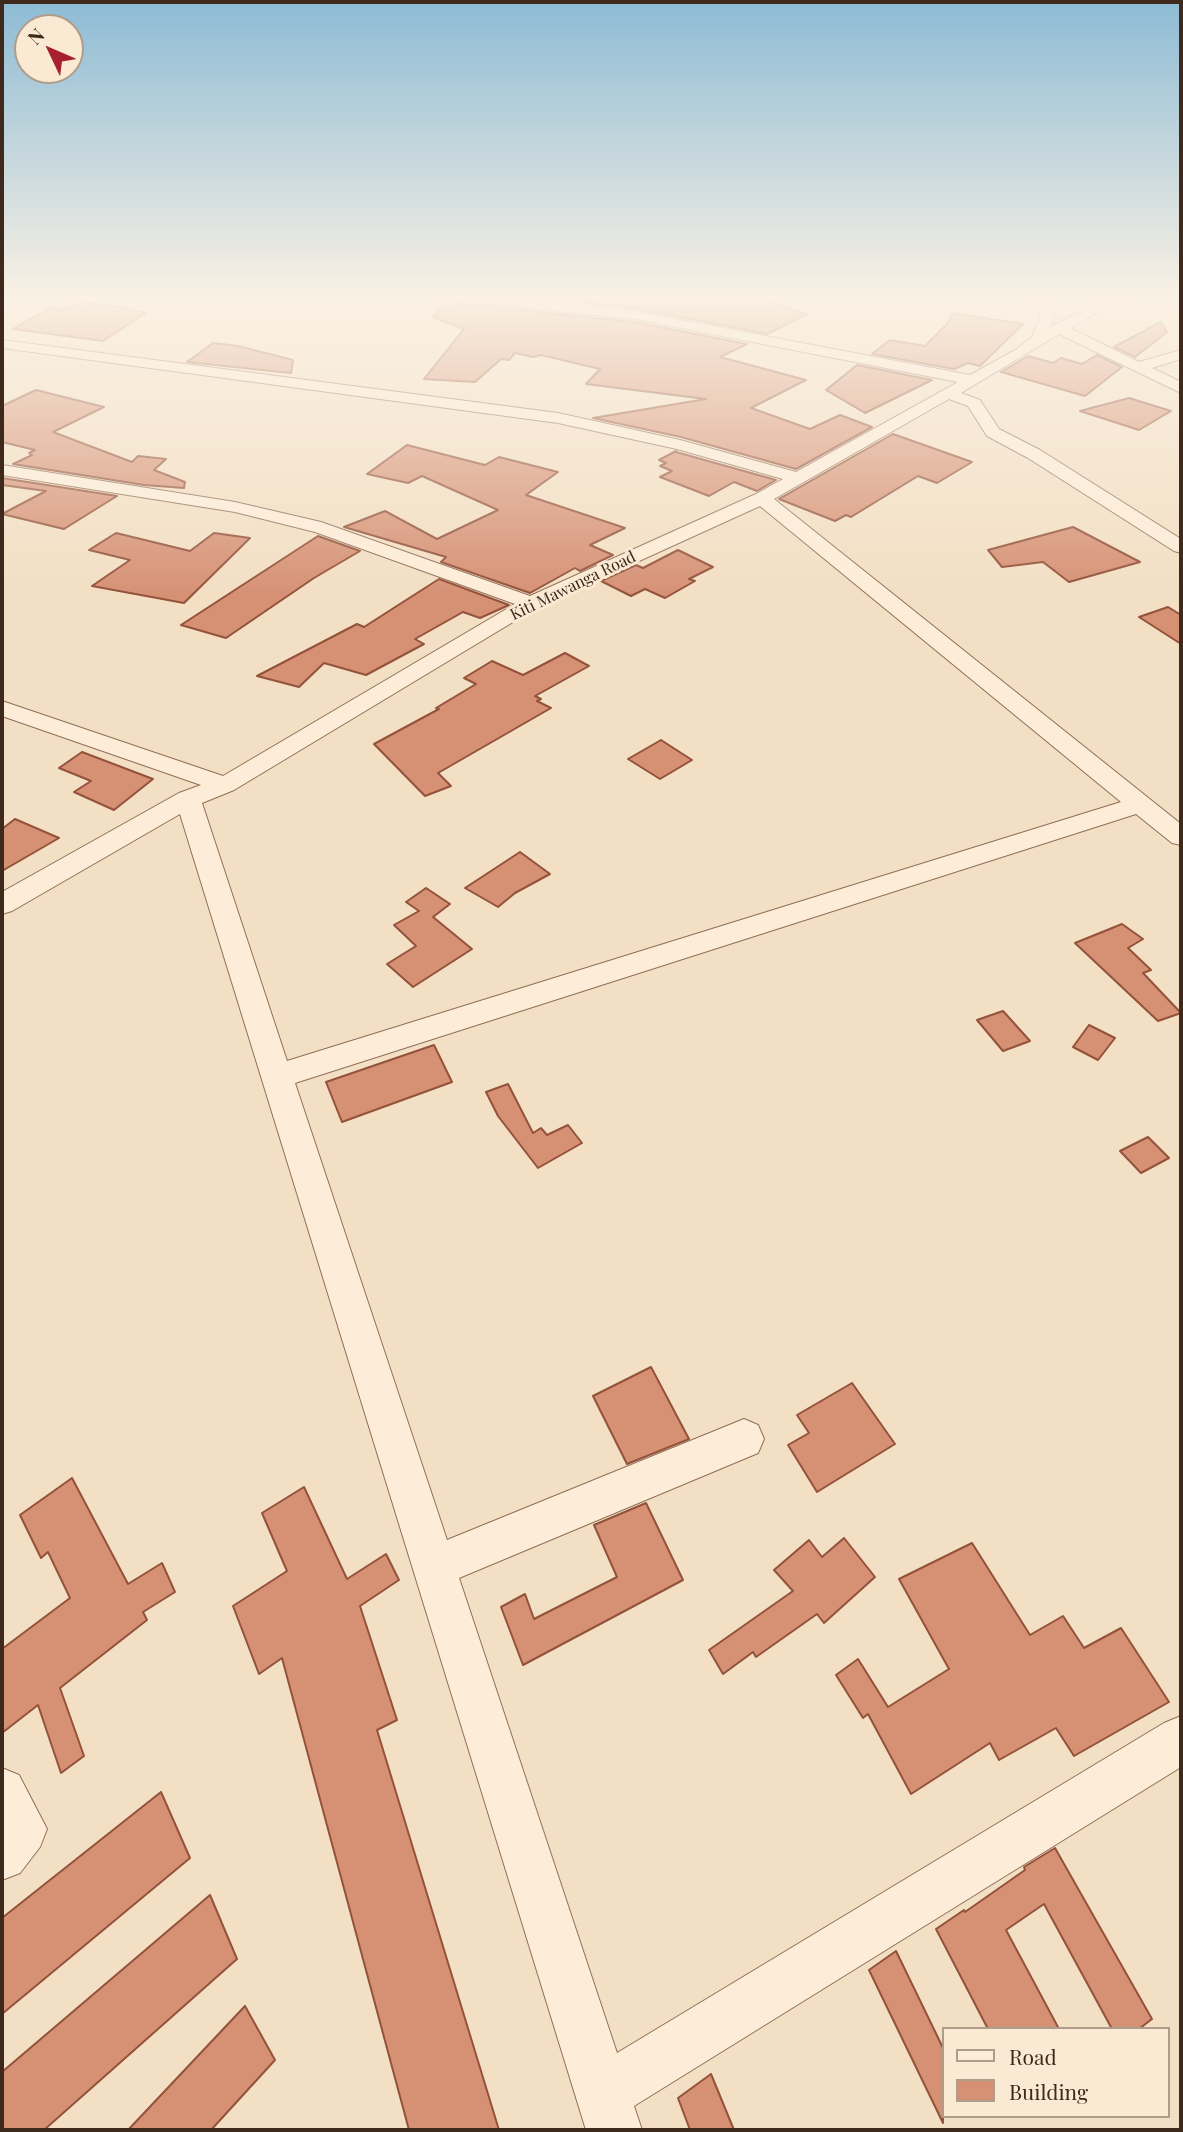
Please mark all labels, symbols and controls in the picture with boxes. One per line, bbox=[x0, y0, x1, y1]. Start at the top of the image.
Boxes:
north arrow bbox=[14, 14, 84, 84]
text: N bbox=[21, 22, 49, 50]
street label: Kiti Mawanga Road bbox=[507, 547, 639, 625]
legend bbox=[942, 2027, 1169, 2118]
text: Road bbox=[1009, 2042, 1057, 2070]
text: Building bbox=[1009, 2077, 1088, 2105]

